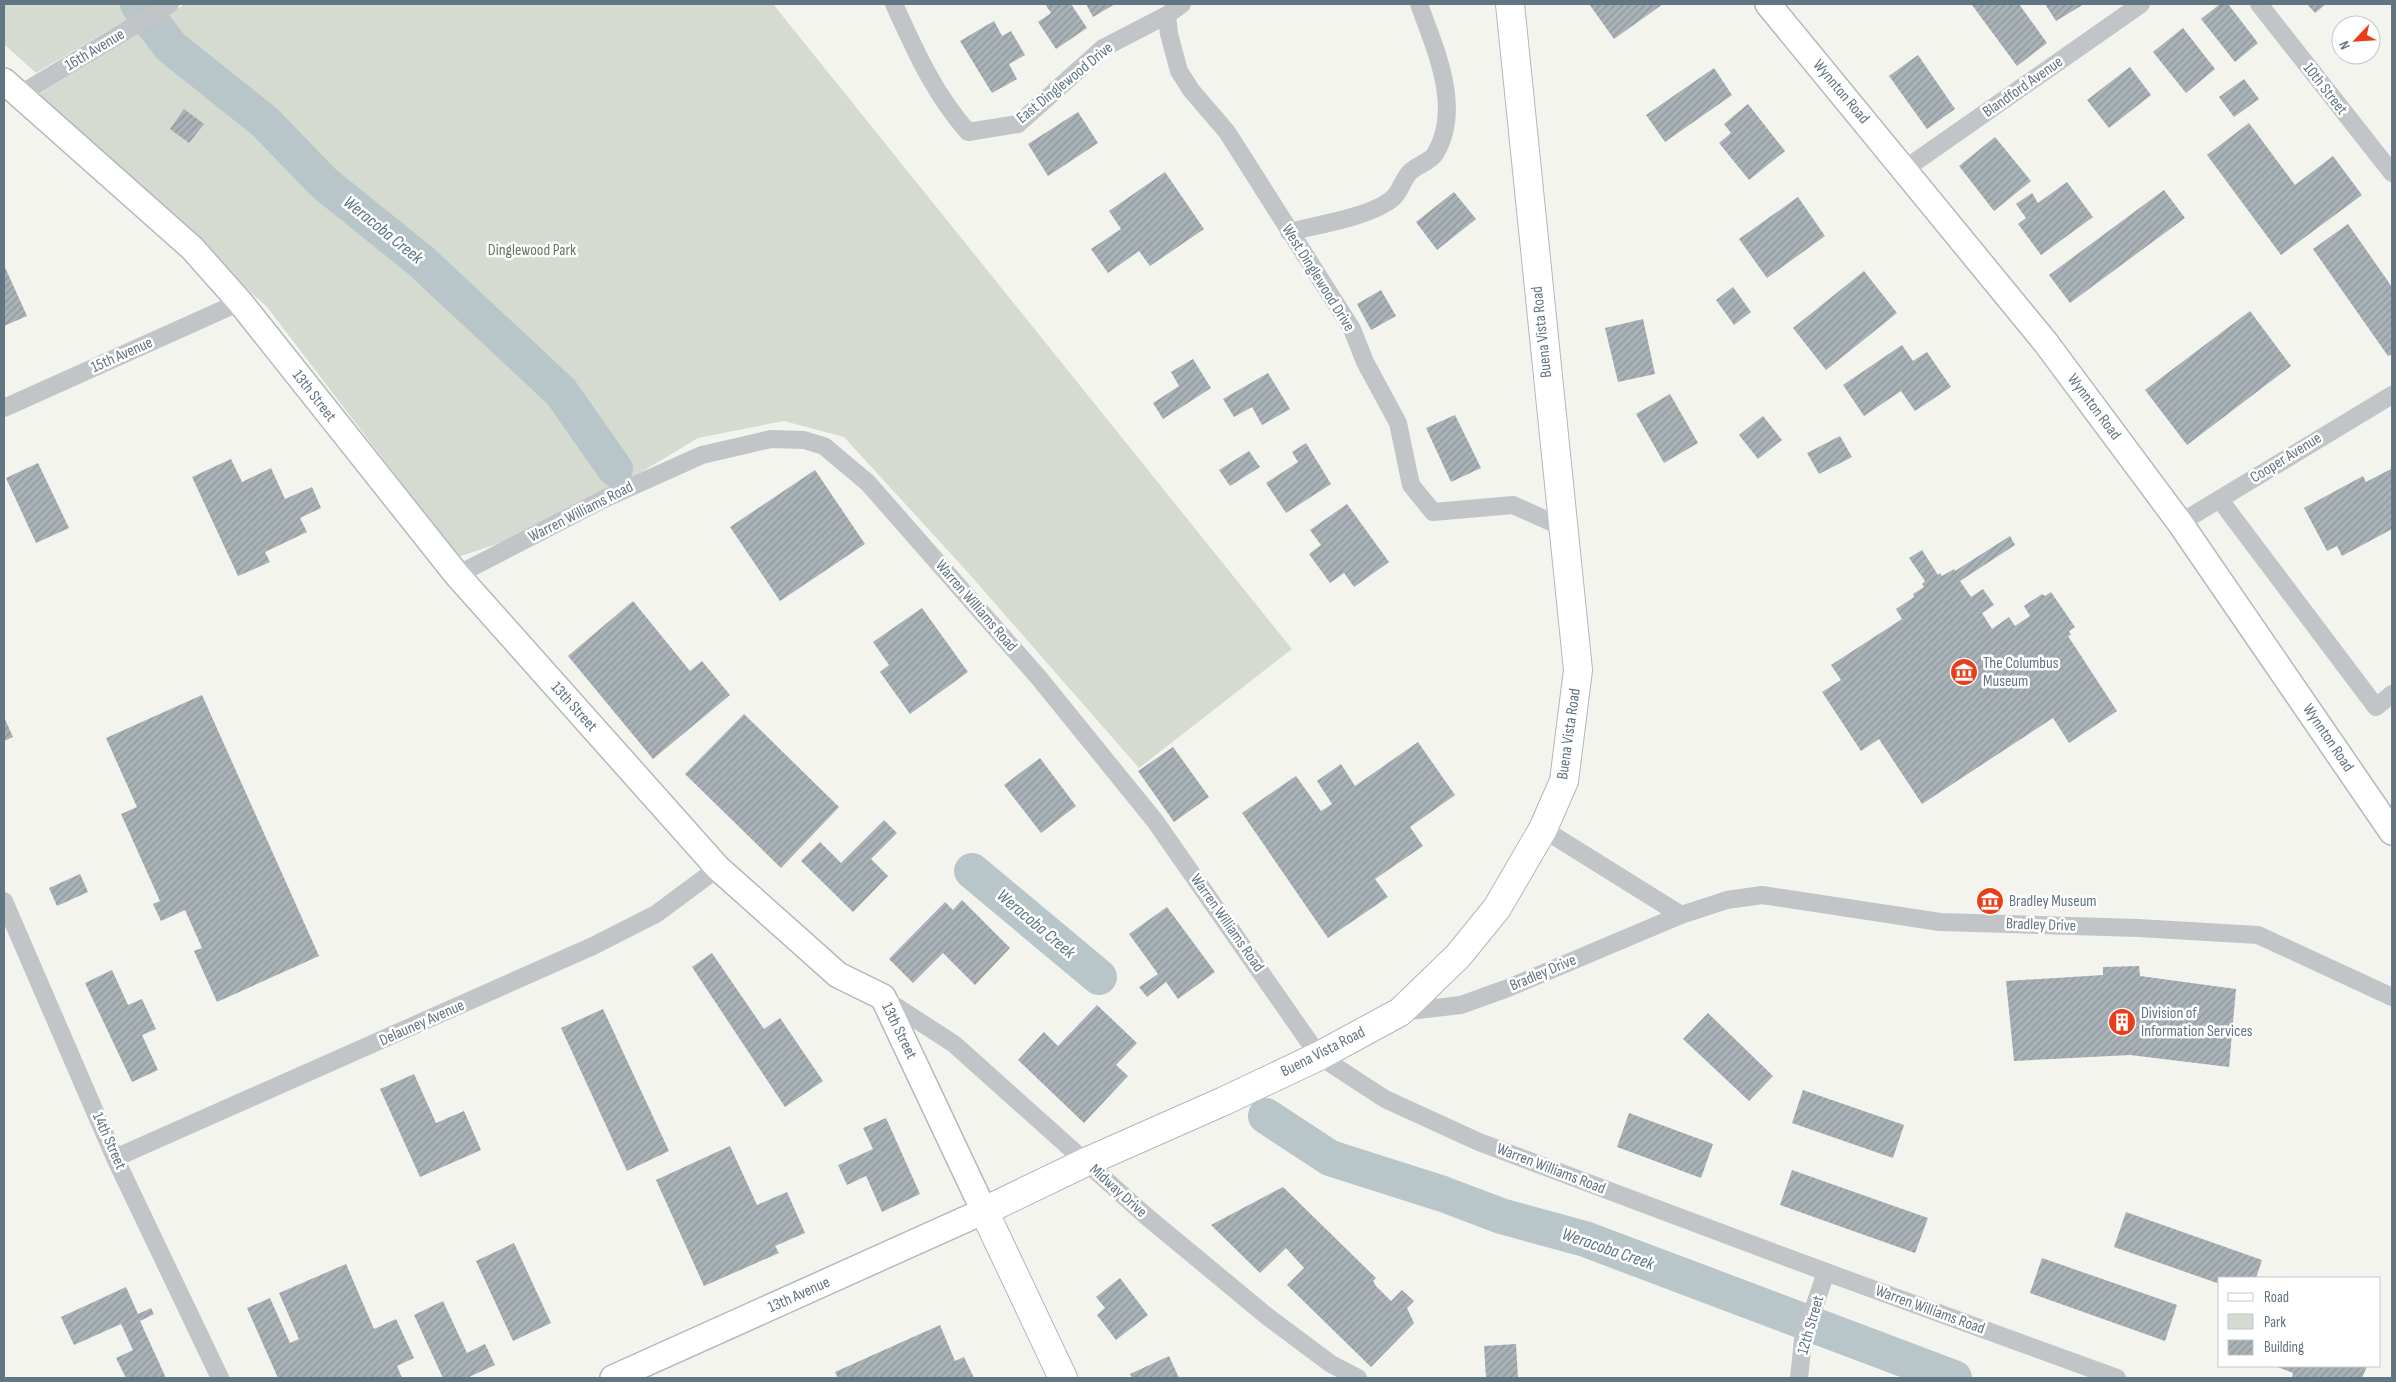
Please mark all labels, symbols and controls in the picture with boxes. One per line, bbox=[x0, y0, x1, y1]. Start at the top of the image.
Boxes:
north arrow bbox=[2331, 15, 2381, 65]
street label: 16th Avenue bbox=[62, 25, 128, 75]
street label: East Dinglewood Drive bbox=[1013, 38, 1117, 128]
text: N bbox=[2335, 38, 2354, 52]
street label: Blandford Avenue bbox=[1979, 52, 2067, 122]
street label: Wynnton Road bbox=[1809, 56, 1873, 128]
street label: 10th Street bbox=[2299, 59, 2351, 119]
water label: Weracoba Creek bbox=[339, 192, 428, 269]
street label: West Dinglewood Drive bbox=[1277, 221, 1359, 335]
park label: Dinglewood Park bbox=[488, 241, 576, 260]
street label: Buena Vista Road bbox=[1528, 285, 1556, 379]
street label: 15th Avenue bbox=[88, 333, 156, 377]
street label: 13th Street bbox=[288, 366, 340, 426]
street label: Wynnton Road bbox=[2063, 370, 2125, 444]
street label: Cooper Avenue bbox=[2247, 429, 2325, 487]
street label: Warren Williams Road bbox=[525, 477, 637, 547]
street label: Warren Williams Road bbox=[931, 556, 1021, 656]
place label: The Columbus Museum bbox=[1983, 654, 2059, 691]
museum icon: The Columbus Museum bbox=[1949, 657, 1979, 687]
street label: 13th Street bbox=[547, 678, 601, 736]
street label: Buena Vista Road bbox=[1553, 687, 1585, 781]
street label: Wynnton Road bbox=[2298, 700, 2358, 776]
street label: Warren Williams Road bbox=[1186, 870, 1268, 976]
water label: Weracoba Creek bbox=[992, 885, 1081, 964]
museum icon: Bradley Museum bbox=[1975, 886, 2005, 916]
place label: Bradley Museum bbox=[2009, 892, 2097, 911]
street label: Bradley Drive bbox=[2006, 914, 2076, 936]
street label: Bradley Drive bbox=[1507, 951, 1579, 995]
street label: Delauney Avenue bbox=[377, 996, 467, 1050]
street label: 13th Street bbox=[877, 1000, 921, 1062]
place label: Division of Information Services bbox=[2141, 1004, 2253, 1041]
building icon: Division of Information Services bbox=[2107, 1007, 2137, 1037]
street label: Buena Vista Road bbox=[1278, 1023, 1368, 1081]
street label: 14th Street bbox=[88, 1110, 130, 1173]
street label: Warren Williams Road bbox=[1494, 1140, 1608, 1198]
street label: Midway Drive bbox=[1085, 1160, 1151, 1222]
water label: Weracoba Creek bbox=[1559, 1223, 1658, 1275]
street label: 13th Avenue bbox=[765, 1273, 833, 1317]
legend bbox=[2218, 1277, 2381, 1367]
street label: Warren Williams Road bbox=[1873, 1281, 1987, 1339]
text: Road bbox=[2264, 1288, 2289, 1307]
street label: 12th Street bbox=[1794, 1293, 1828, 1357]
text: Park bbox=[2264, 1313, 2286, 1332]
text: Building bbox=[2264, 1338, 2304, 1357]

